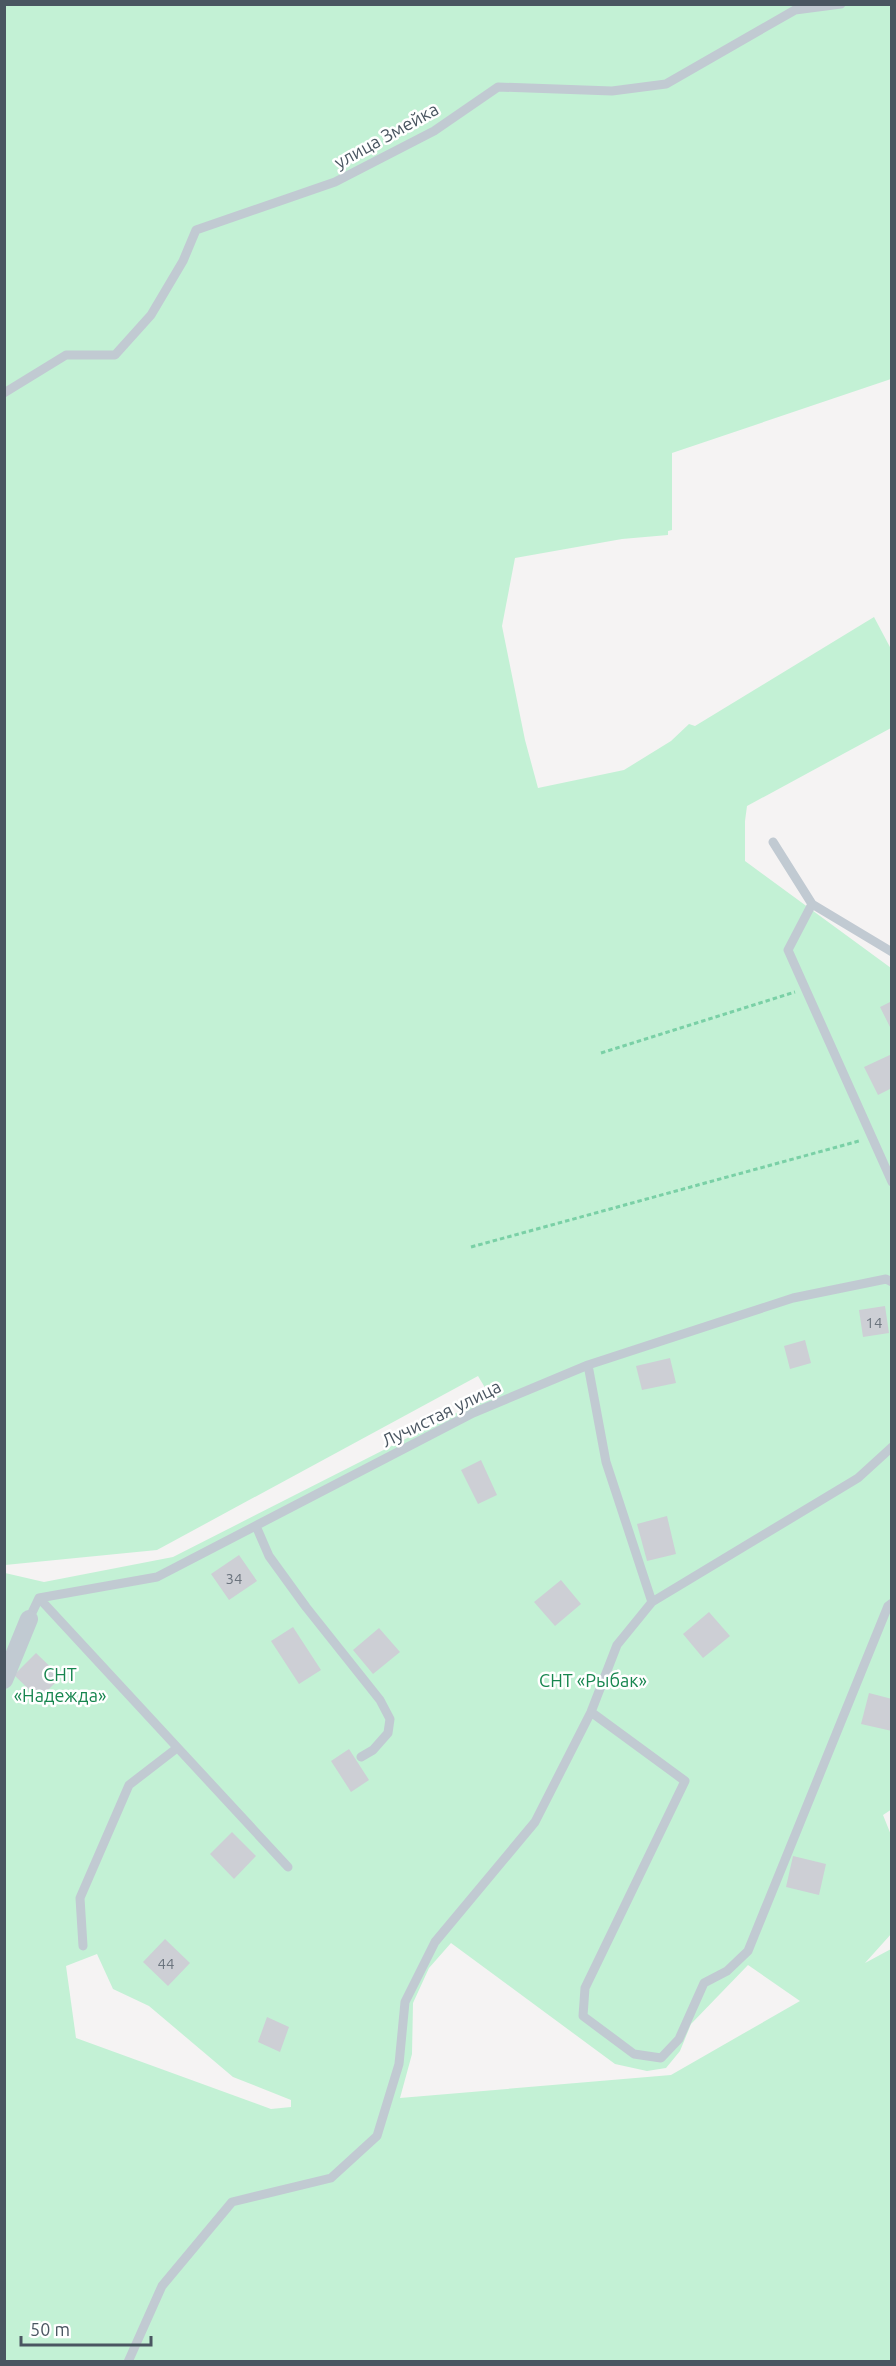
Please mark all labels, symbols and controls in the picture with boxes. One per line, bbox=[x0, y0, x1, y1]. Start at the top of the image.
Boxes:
street label: улица Змейка bbox=[331, 98, 441, 172]
house number: 14 bbox=[866, 1314, 882, 1331]
street label: Лучистая улица bbox=[378, 1375, 504, 1451]
house number: 34 bbox=[226, 1570, 242, 1587]
park label: СНТ «Надежда» bbox=[14, 1664, 106, 1705]
park label: СНТ «Рыбак» bbox=[539, 1670, 647, 1690]
house number: 44 bbox=[158, 1955, 174, 1972]
scale bar bbox=[21, 2309, 152, 2347]
text: 50 m bbox=[30, 2319, 70, 2339]

